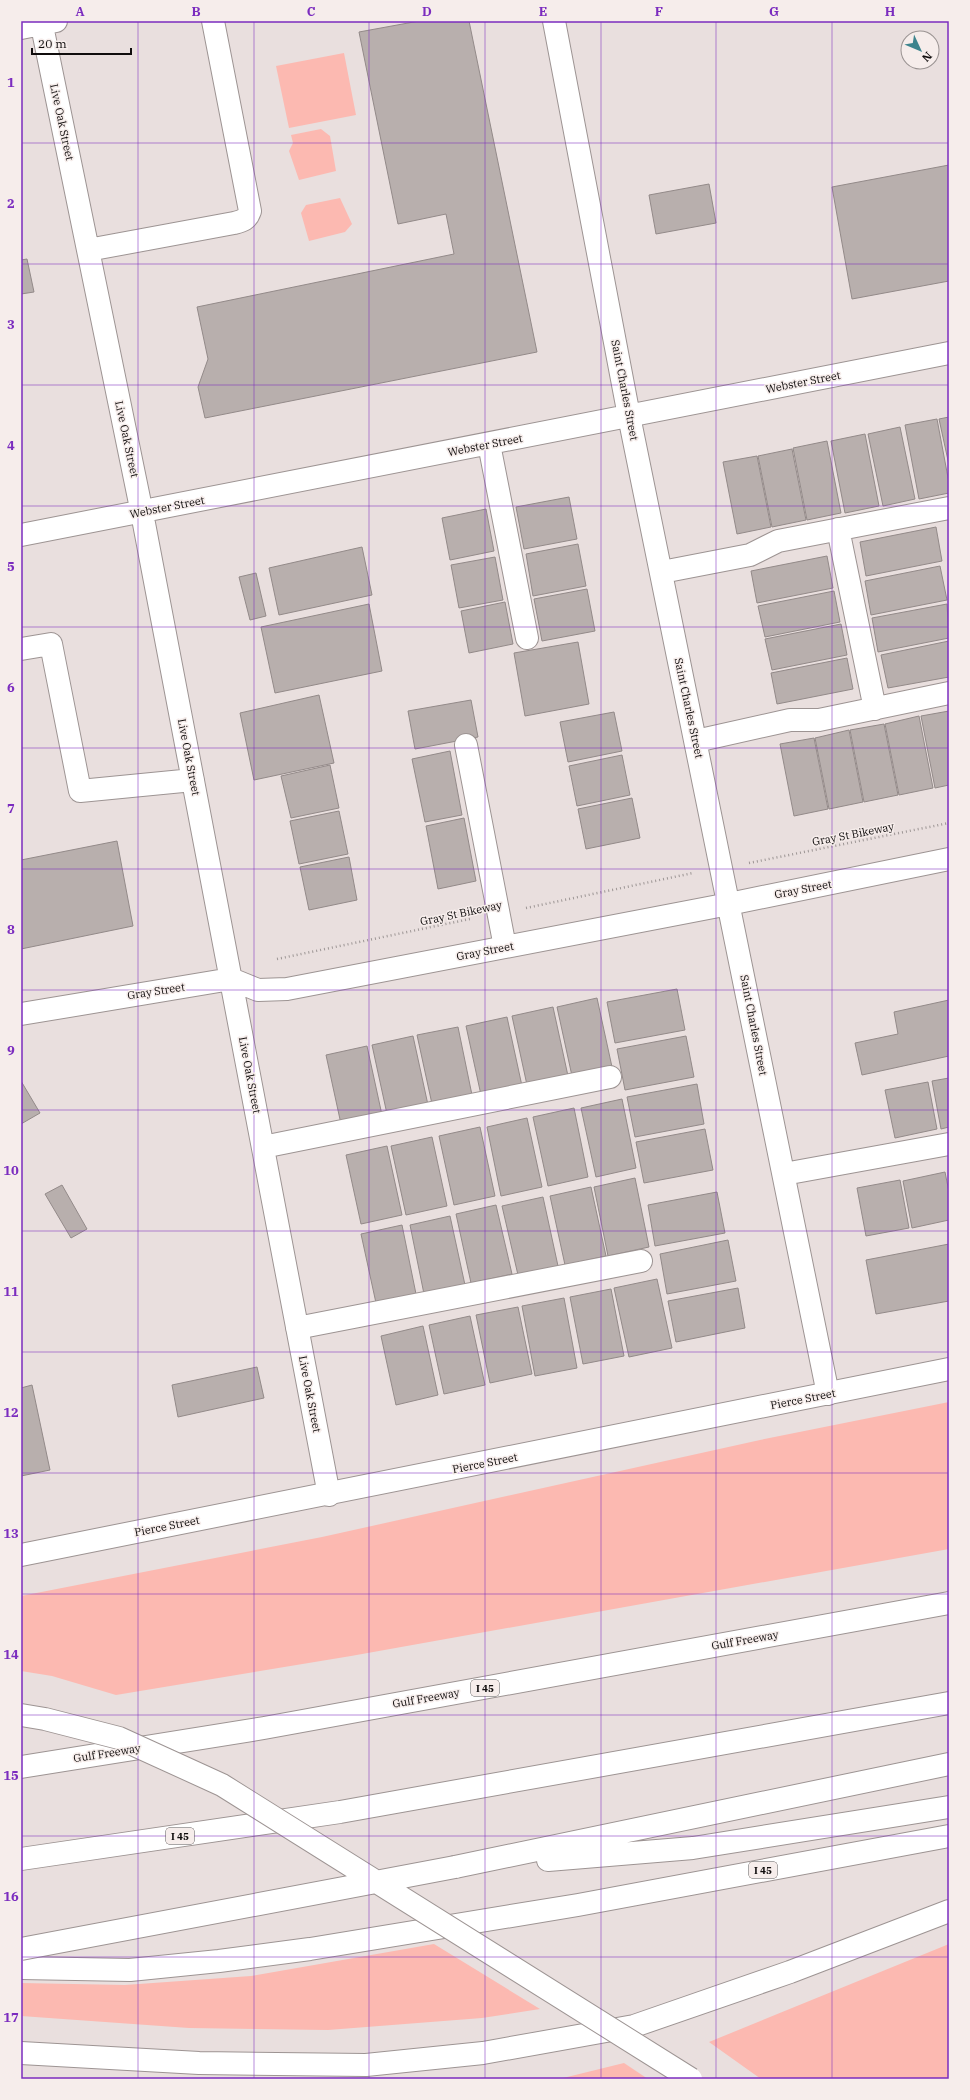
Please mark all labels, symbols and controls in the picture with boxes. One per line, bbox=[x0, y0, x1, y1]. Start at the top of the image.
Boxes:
text: A bbox=[75, 3, 85, 20]
text: B bbox=[191, 3, 201, 20]
text: C bbox=[307, 3, 316, 20]
text: D bbox=[422, 3, 432, 20]
text: E bbox=[539, 3, 547, 20]
text: F bbox=[655, 3, 663, 20]
text: G bbox=[769, 3, 779, 20]
text: H bbox=[885, 3, 896, 20]
scale bar bbox=[32, 30, 131, 56]
north arrow bbox=[900, 30, 940, 70]
text: 20 m bbox=[38, 36, 67, 51]
text: N bbox=[919, 49, 935, 65]
text: 1 bbox=[7, 74, 15, 91]
street label: Live Oak Street bbox=[47, 82, 77, 162]
text: 2 bbox=[7, 195, 15, 212]
text: 3 bbox=[7, 316, 15, 333]
street label: Saint Charles Street bbox=[608, 338, 642, 442]
street label: Webster Street bbox=[764, 368, 842, 396]
street label: Live Oak Street bbox=[112, 399, 142, 479]
street label: Webster Street bbox=[446, 431, 524, 459]
text: 4 bbox=[7, 437, 15, 454]
street label: Webster Street bbox=[128, 493, 206, 521]
text: 5 bbox=[7, 558, 15, 575]
street label: Saint Charles Street bbox=[672, 657, 707, 760]
text: 6 bbox=[7, 679, 15, 696]
street label: Live Oak Street bbox=[175, 717, 203, 797]
text: 7 bbox=[7, 800, 15, 817]
street label: Gray St Bikeway bbox=[811, 819, 895, 849]
street label: Gray Street bbox=[773, 877, 833, 901]
street label: Gray St Bikeway bbox=[419, 897, 503, 929]
text: 8 bbox=[7, 921, 15, 938]
street label: Gray Street bbox=[455, 939, 515, 963]
street label: Saint Charles Street bbox=[737, 973, 771, 1077]
street label: Gray Street bbox=[126, 980, 186, 1002]
street label: Live Oak Street bbox=[236, 1035, 264, 1115]
text: 9 bbox=[7, 1042, 15, 1059]
text: 10 bbox=[3, 1162, 19, 1179]
text: 11 bbox=[3, 1283, 19, 1300]
street label: Live Oak Street bbox=[296, 1354, 324, 1434]
street label: Pierce Street bbox=[769, 1386, 837, 1412]
text: 12 bbox=[3, 1404, 19, 1421]
street label: Pierce Street bbox=[451, 1450, 519, 1476]
street label: Pierce Street bbox=[133, 1513, 201, 1539]
text: 13 bbox=[3, 1525, 19, 1542]
street label: Gulf Freeway bbox=[710, 1627, 780, 1653]
text: 14 bbox=[3, 1646, 19, 1663]
road number: I 45 bbox=[471, 1680, 499, 1696]
street label: Gulf Freeway bbox=[391, 1685, 461, 1711]
street label: Gulf Freeway bbox=[72, 1741, 142, 1765]
text: 15 bbox=[3, 1767, 19, 1784]
road number: I 45 bbox=[166, 1828, 194, 1844]
road number: I 45 bbox=[749, 1862, 777, 1878]
text: 16 bbox=[3, 1888, 19, 1905]
text: 17 bbox=[3, 2009, 19, 2026]

